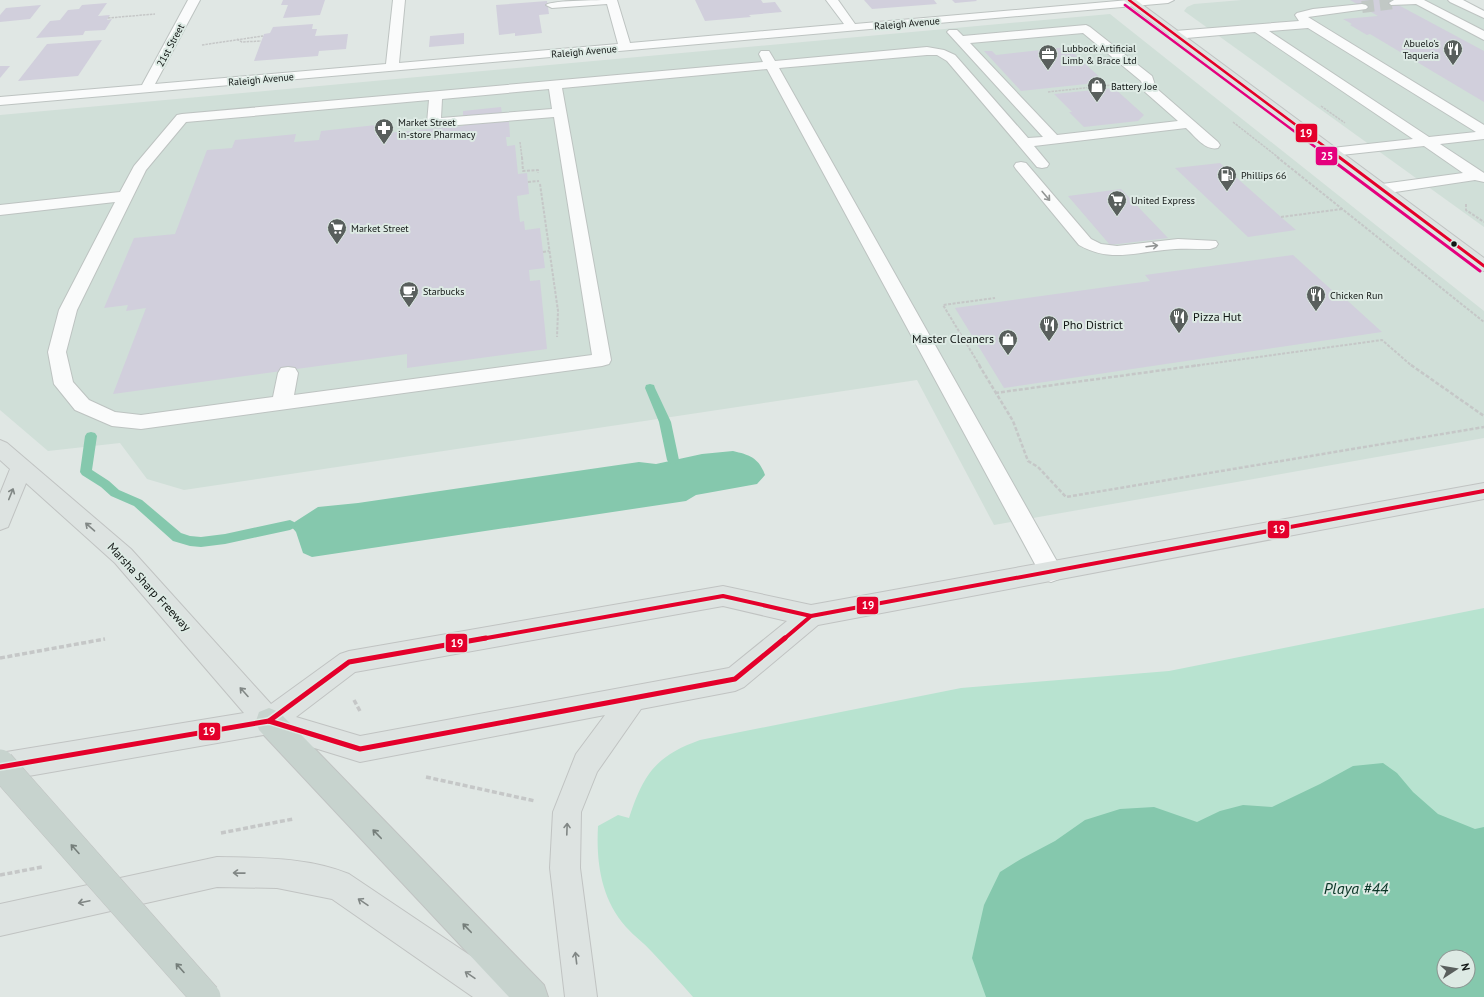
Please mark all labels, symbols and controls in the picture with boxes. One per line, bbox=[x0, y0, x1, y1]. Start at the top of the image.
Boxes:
street label: Raleigh Avenue bbox=[874, 14, 940, 33]
street label: 21st Street bbox=[154, 21, 187, 69]
place label: Abuelo's Taqueria bbox=[1403, 37, 1439, 62]
restaurant icon: Abuelo's Taqueria bbox=[1442, 38, 1464, 66]
street label: Raleigh Avenue bbox=[551, 42, 617, 61]
place label: Lubbock Artificial Limb & Brace Ltd bbox=[1062, 42, 1137, 67]
office icon: Lubbock Artificial Limb & Brace Ltd bbox=[1037, 43, 1059, 71]
street label: Raleigh Avenue bbox=[228, 70, 294, 89]
shop icon: Battery Joe bbox=[1086, 75, 1108, 103]
place label: Battery Joe bbox=[1111, 80, 1157, 93]
place label: Market Street in-store Pharmacy bbox=[398, 116, 476, 141]
pharmacy icon: Market Street in-store Pharmacy bbox=[373, 117, 395, 145]
line badge: 19 bbox=[1295, 123, 1318, 143]
text: 19 bbox=[1300, 126, 1312, 140]
line badge: 25 bbox=[1315, 146, 1338, 166]
text: 25 bbox=[1321, 149, 1333, 163]
fuel station icon: Phillips 66 bbox=[1216, 164, 1238, 192]
place label: Phillips 66 bbox=[1241, 169, 1286, 182]
supermarket icon: United Express bbox=[1106, 189, 1128, 217]
one-way arrow bbox=[1042, 191, 1051, 202]
place label: United Express bbox=[1131, 194, 1195, 207]
supermarket icon: Market Street bbox=[326, 217, 348, 245]
place label: Market Street bbox=[351, 222, 409, 235]
unlabelled marker bbox=[1449, 239, 1459, 249]
one-way arrow bbox=[1145, 242, 1158, 250]
cafe icon: Starbucks bbox=[398, 280, 420, 308]
restaurant icon: Chicken Run bbox=[1305, 284, 1327, 312]
place label: Starbucks bbox=[423, 285, 464, 298]
place label: Chicken Run bbox=[1330, 289, 1383, 302]
restaurant icon: Pizza Hut bbox=[1168, 306, 1190, 334]
place label: Pizza Hut bbox=[1193, 309, 1241, 324]
restaurant icon: Pho District bbox=[1038, 314, 1060, 342]
place label: Pho District bbox=[1063, 317, 1123, 332]
shop icon: Master Cleaners bbox=[997, 328, 1019, 356]
place label: Master Cleaners bbox=[912, 331, 994, 346]
one-way arrow bbox=[7, 489, 15, 501]
line badge: 19 bbox=[1267, 520, 1290, 539]
one-way arrow bbox=[84, 522, 95, 531]
text: 19 bbox=[1273, 522, 1285, 536]
street label: Marsha Sharp Freeway bbox=[104, 539, 195, 634]
line badge: 19 bbox=[856, 596, 879, 615]
text: 19 bbox=[862, 598, 874, 612]
line badge: 19 bbox=[445, 633, 468, 653]
text: 19 bbox=[451, 636, 463, 650]
one-way arrow bbox=[239, 686, 248, 697]
line badge: 19 bbox=[198, 722, 221, 741]
text: 19 bbox=[203, 724, 215, 738]
one-way arrow bbox=[563, 823, 570, 836]
one-way arrow bbox=[372, 829, 382, 839]
one-way arrow bbox=[71, 844, 80, 855]
one-way arrow bbox=[233, 869, 246, 877]
water label: Playa #44 bbox=[1324, 878, 1389, 898]
one-way arrow bbox=[78, 898, 91, 906]
one-way arrow bbox=[357, 898, 368, 906]
one-way arrow bbox=[462, 923, 472, 933]
north arrow bbox=[1436, 949, 1476, 989]
one-way arrow bbox=[572, 952, 580, 965]
text: N bbox=[1458, 962, 1473, 972]
one-way arrow bbox=[175, 963, 185, 973]
one-way arrow bbox=[465, 971, 476, 979]

